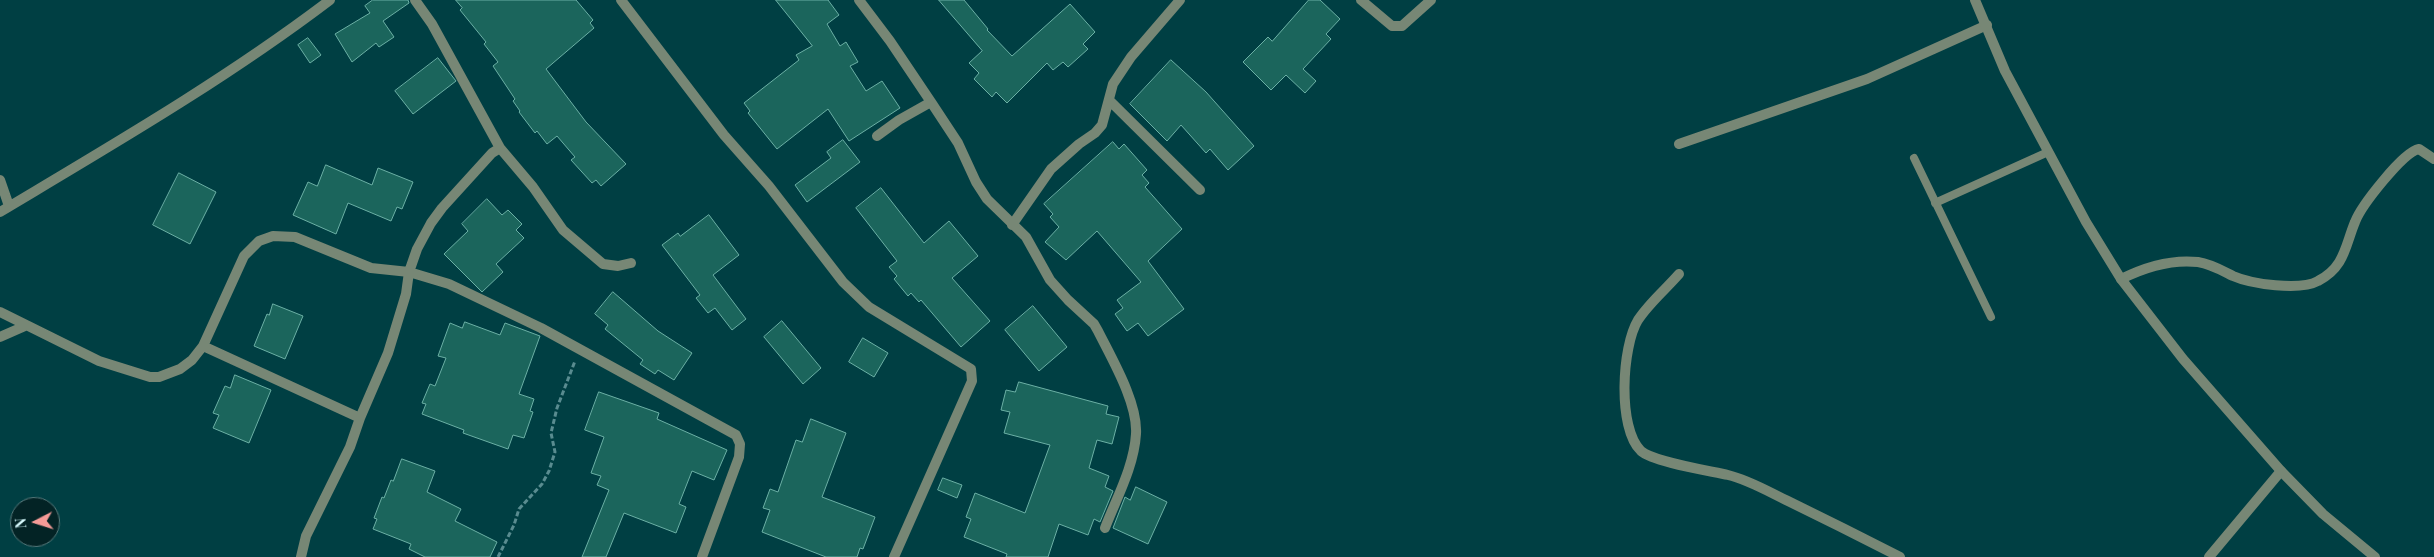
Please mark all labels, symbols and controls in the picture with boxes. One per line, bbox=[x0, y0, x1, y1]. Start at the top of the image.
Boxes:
north arrow bbox=[10, 497, 60, 547]
text: N bbox=[11, 517, 30, 529]

